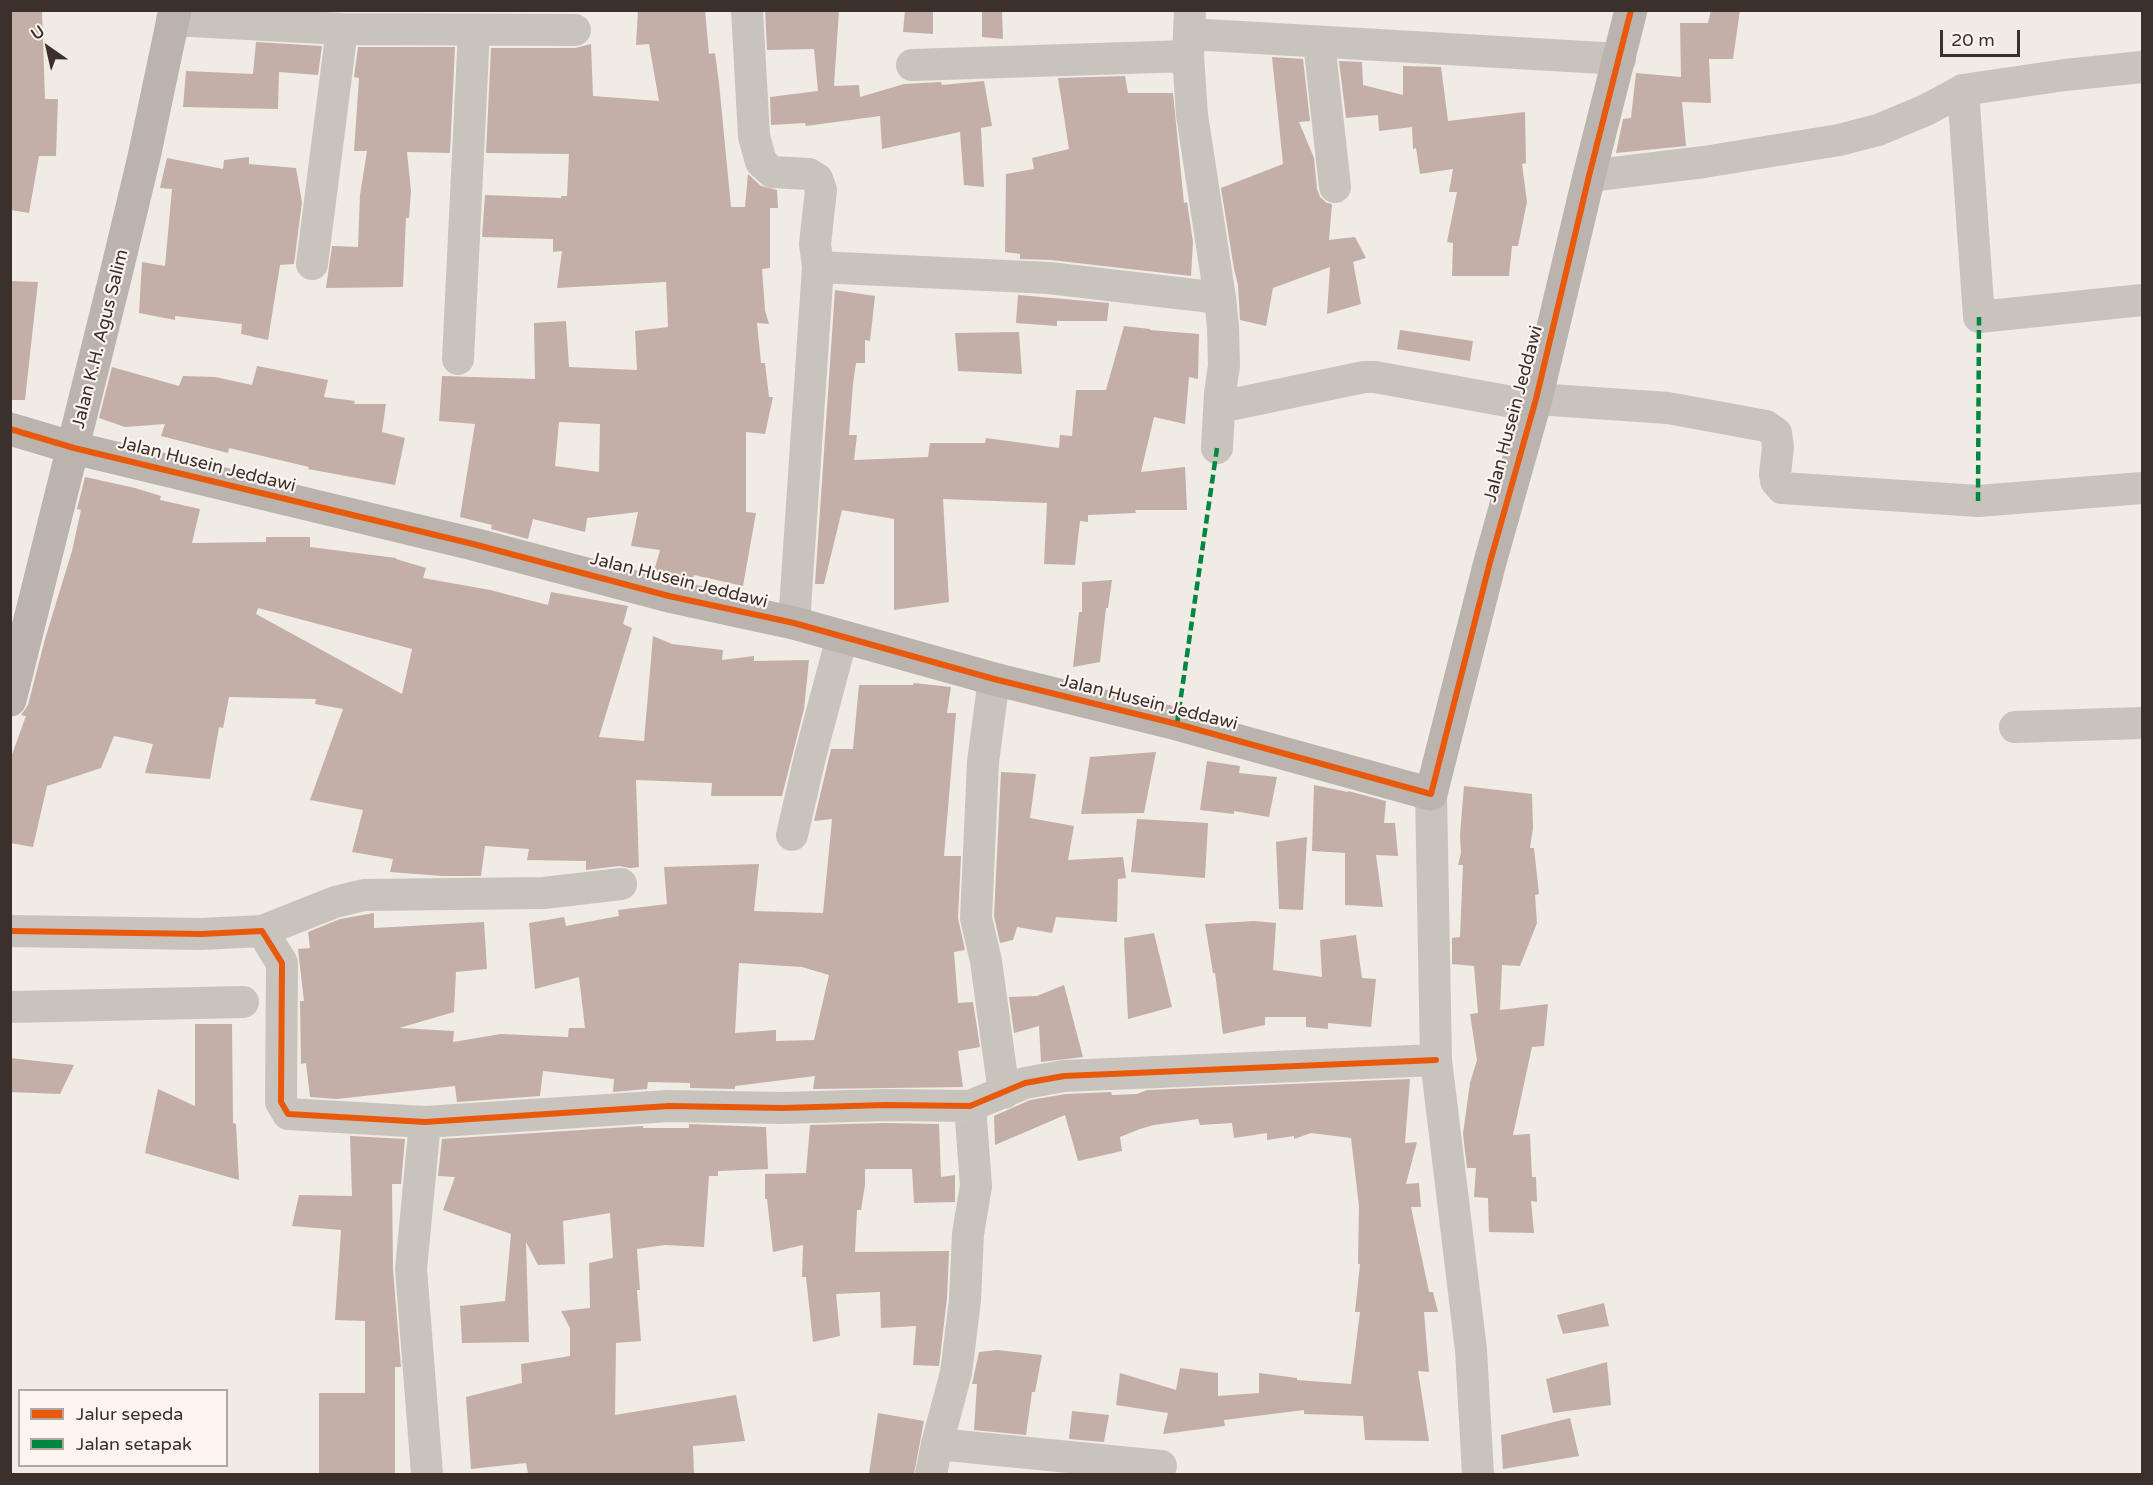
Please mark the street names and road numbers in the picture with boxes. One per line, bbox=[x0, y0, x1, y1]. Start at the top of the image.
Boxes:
street label: Jalan K.H. Agus Salim bbox=[68, 247, 134, 431]
street label: Jalan Husein Jeddawi bbox=[1480, 323, 1548, 505]
street label: Jalan Husein Jeddawi bbox=[116, 433, 298, 497]
street label: Jalan Husein Jeddawi bbox=[588, 549, 770, 613]
street label: Jalan Husein Jeddawi bbox=[1058, 671, 1240, 735]

